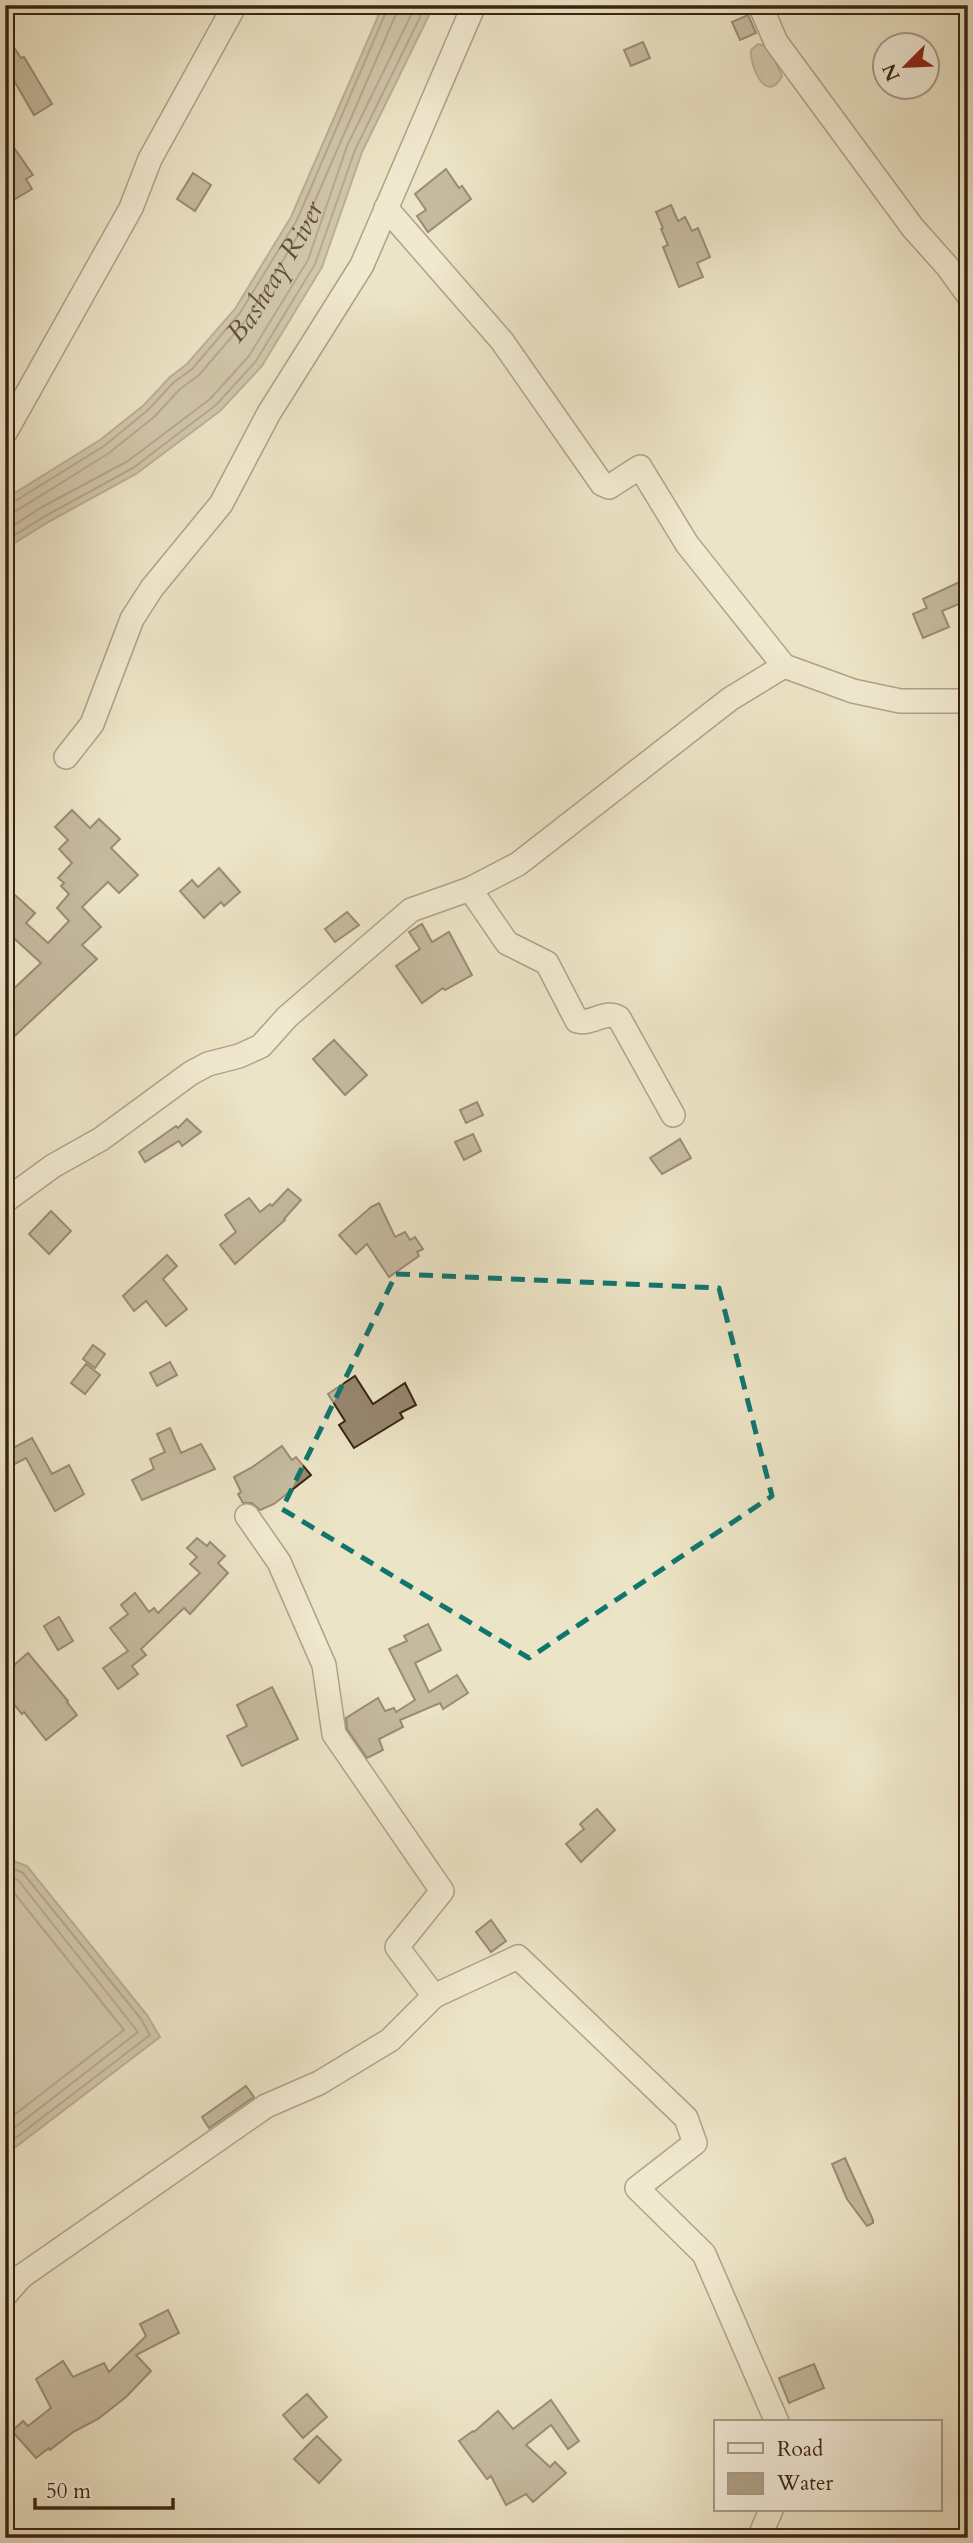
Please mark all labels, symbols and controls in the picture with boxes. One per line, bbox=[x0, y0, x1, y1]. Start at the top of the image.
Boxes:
north arrow bbox=[872, 32, 942, 102]
text: N bbox=[876, 59, 907, 85]
water label: Basheay River bbox=[218, 195, 333, 350]
legend bbox=[714, 2420, 942, 2512]
text: Road bbox=[777, 2435, 823, 2464]
scale bar bbox=[35, 2466, 173, 2510]
text: Water bbox=[776, 2469, 833, 2498]
text: 50 m bbox=[46, 2477, 91, 2506]

